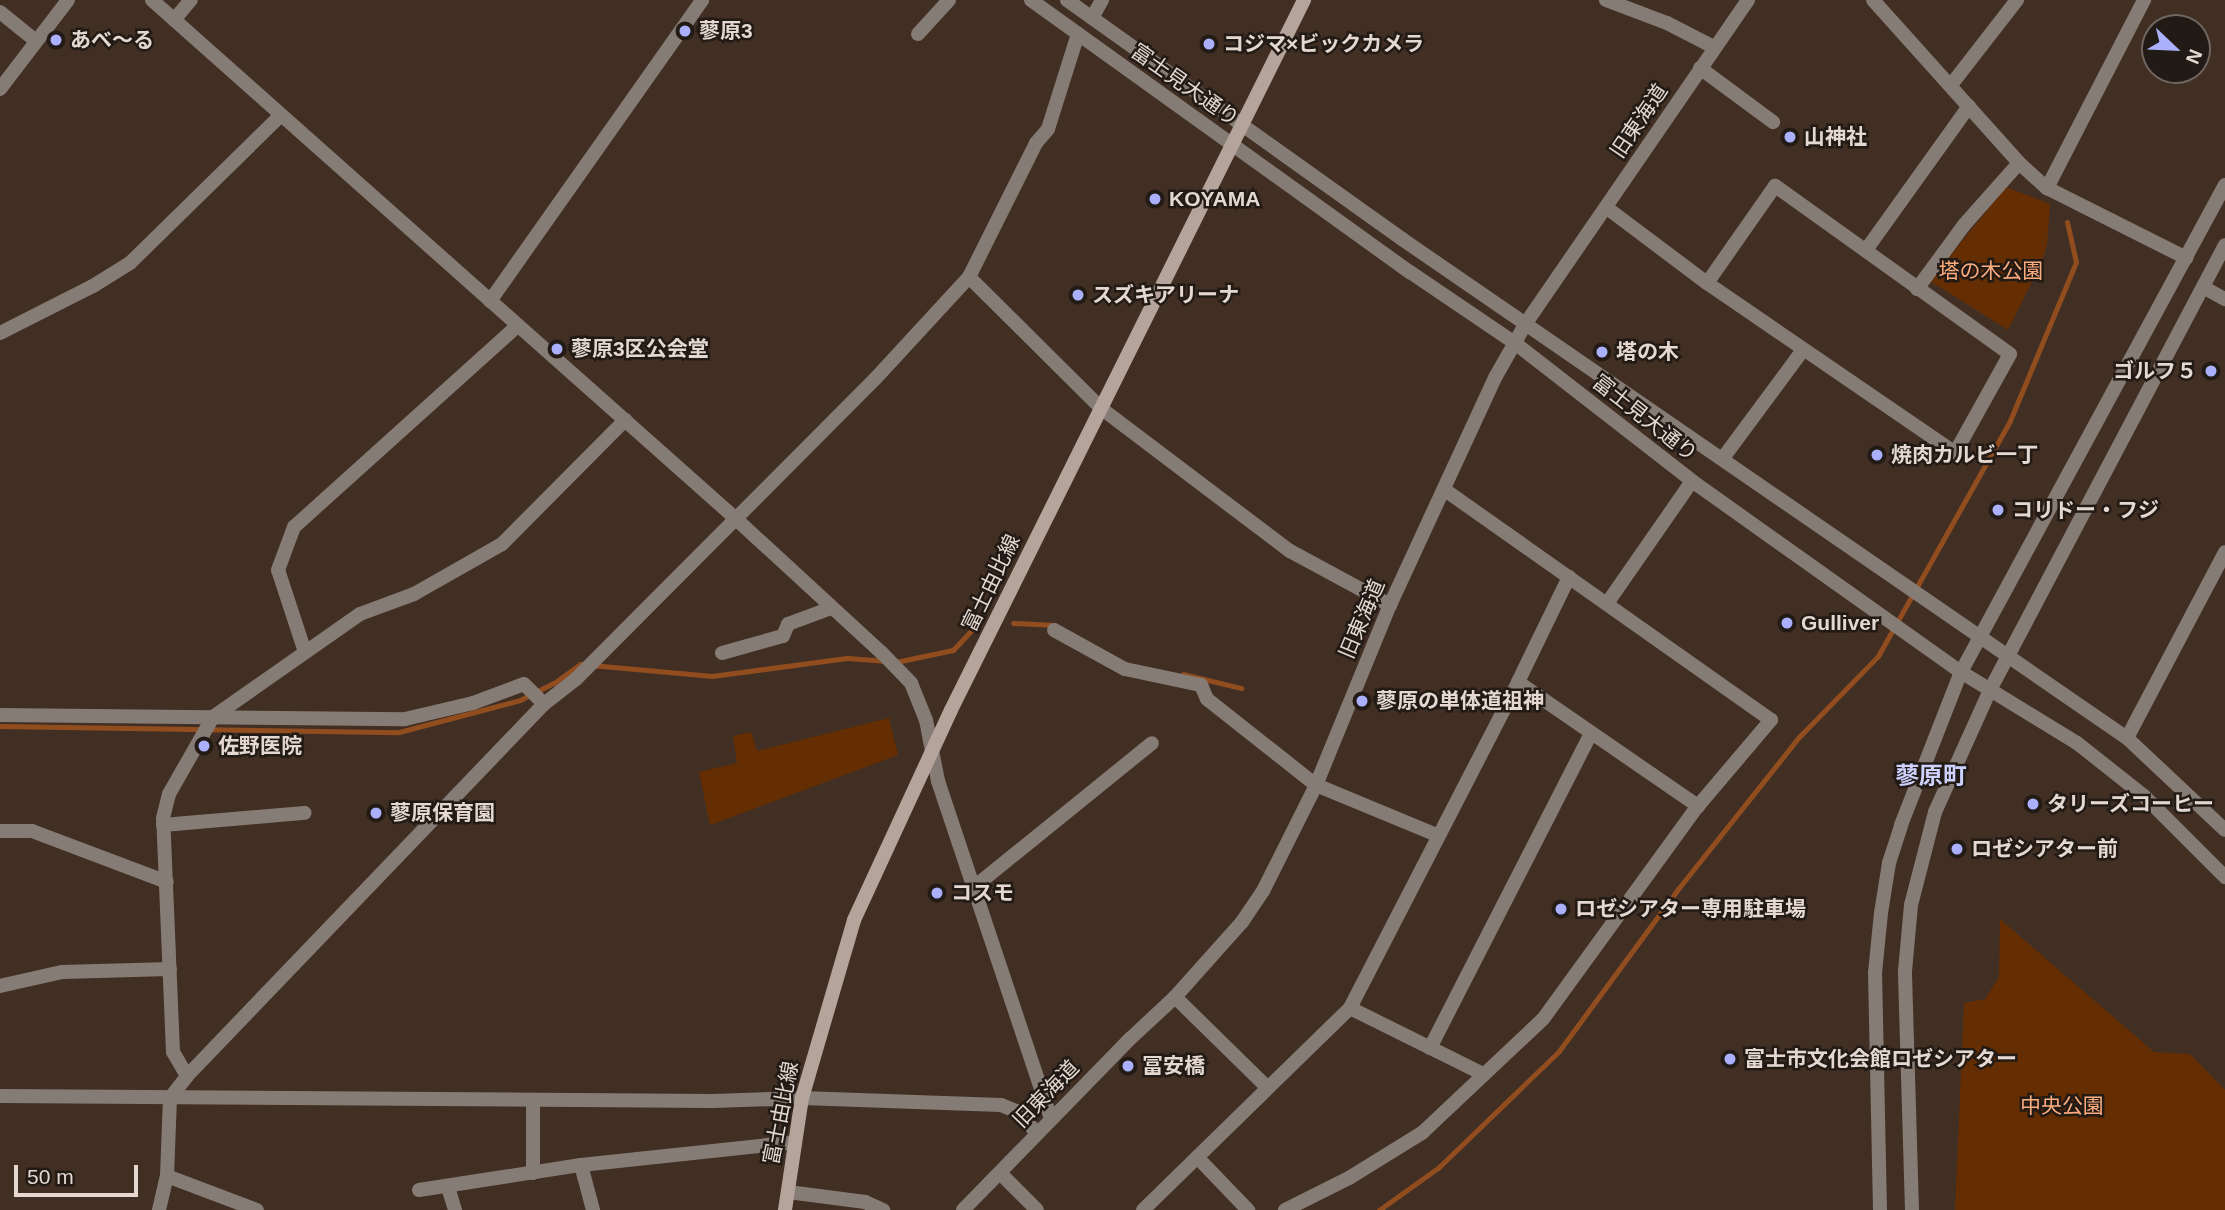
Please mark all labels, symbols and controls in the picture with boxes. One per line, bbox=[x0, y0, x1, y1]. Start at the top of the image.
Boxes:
north arrow bbox=[2141, 14, 2211, 84]
place label: 蓼原3 bbox=[699, 18, 753, 44]
marker: 蓼原3 bbox=[677, 23, 693, 39]
place label: あべ〜る bbox=[70, 27, 154, 53]
place label: コジマ×ビックカメラ bbox=[1223, 31, 1424, 57]
marker: あべ〜る bbox=[48, 32, 64, 48]
marker: コジマ×ビックカメラ bbox=[1201, 36, 1217, 52]
street label: 富士見大通り bbox=[1126, 39, 1244, 131]
text: N bbox=[2182, 46, 2206, 67]
street label: 旧東海道 bbox=[1605, 79, 1673, 163]
place label: 山神社 bbox=[1804, 124, 1867, 150]
marker: 山神社 bbox=[1782, 129, 1798, 145]
place label: KOYAMA bbox=[1169, 186, 1260, 212]
marker: KOYAMA bbox=[1147, 191, 1163, 207]
park label: 塔の木公園 bbox=[1939, 258, 2043, 284]
place label: スズキアリーナ bbox=[1092, 282, 1239, 308]
marker: スズキアリーナ bbox=[1070, 287, 1086, 303]
place label: 蓼原3区公会堂 bbox=[571, 336, 709, 362]
place label: 塔の木 bbox=[1616, 339, 1679, 365]
marker: 蓼原3区公会堂 bbox=[549, 341, 565, 357]
marker: 塔の木 bbox=[1594, 344, 1610, 360]
place label: ゴルフ５ bbox=[2113, 358, 2197, 384]
marker: ゴルフ５ bbox=[2203, 363, 2219, 379]
street label: 富士見大通り bbox=[1588, 369, 1702, 467]
place label: 焼肉カルビ一丁 bbox=[1891, 442, 2038, 468]
marker: 焼肉カルビ一丁 bbox=[1869, 447, 1885, 463]
place label: コリドー・フジ bbox=[2012, 497, 2159, 523]
marker: コリドー・フジ bbox=[1990, 502, 2006, 518]
street label: 富士由比線 bbox=[957, 530, 1025, 636]
street label: 旧東海道 bbox=[1334, 575, 1390, 663]
place label: Gulliver bbox=[1801, 610, 1879, 636]
marker: Gulliver bbox=[1779, 615, 1795, 631]
place label: 蓼原の単体道祖神 bbox=[1376, 688, 1544, 714]
marker: 蓼原の単体道祖神 bbox=[1354, 693, 1370, 709]
place label: 佐野医院 bbox=[218, 733, 302, 759]
marker: 佐野医院 bbox=[196, 738, 212, 754]
district label: 蓼原町 bbox=[1895, 762, 1967, 790]
place label: タリーズコーヒー bbox=[2047, 791, 2215, 817]
marker: タリーズコーヒー bbox=[2025, 796, 2041, 812]
place label: 蓼原保育園 bbox=[390, 800, 495, 826]
marker: 蓼原保育園 bbox=[368, 805, 384, 821]
place label: ロゼシアター前 bbox=[1971, 836, 2118, 862]
marker: ロゼシアター前 bbox=[1949, 841, 1965, 857]
place label: コスモ bbox=[951, 880, 1014, 906]
marker: コスモ bbox=[929, 885, 945, 901]
place label: ロゼシアター専用駐車場 bbox=[1575, 896, 1806, 922]
marker: ロゼシアター専用駐車場 bbox=[1553, 901, 1569, 917]
place label: 富士市文化会館ロゼシアター bbox=[1744, 1046, 2017, 1072]
marker: 富士市文化会館ロゼシアター bbox=[1722, 1051, 1738, 1067]
place label: 冨安橋 bbox=[1142, 1053, 1205, 1079]
street label: 旧東海道 bbox=[1008, 1055, 1084, 1133]
marker: 冨安橋 bbox=[1120, 1058, 1136, 1074]
street label: 富士由比線 bbox=[759, 1059, 803, 1167]
park label: 中央公園 bbox=[2020, 1093, 2104, 1119]
scale bar bbox=[18, 1150, 142, 1194]
text: 50 m bbox=[27, 1165, 74, 1188]

